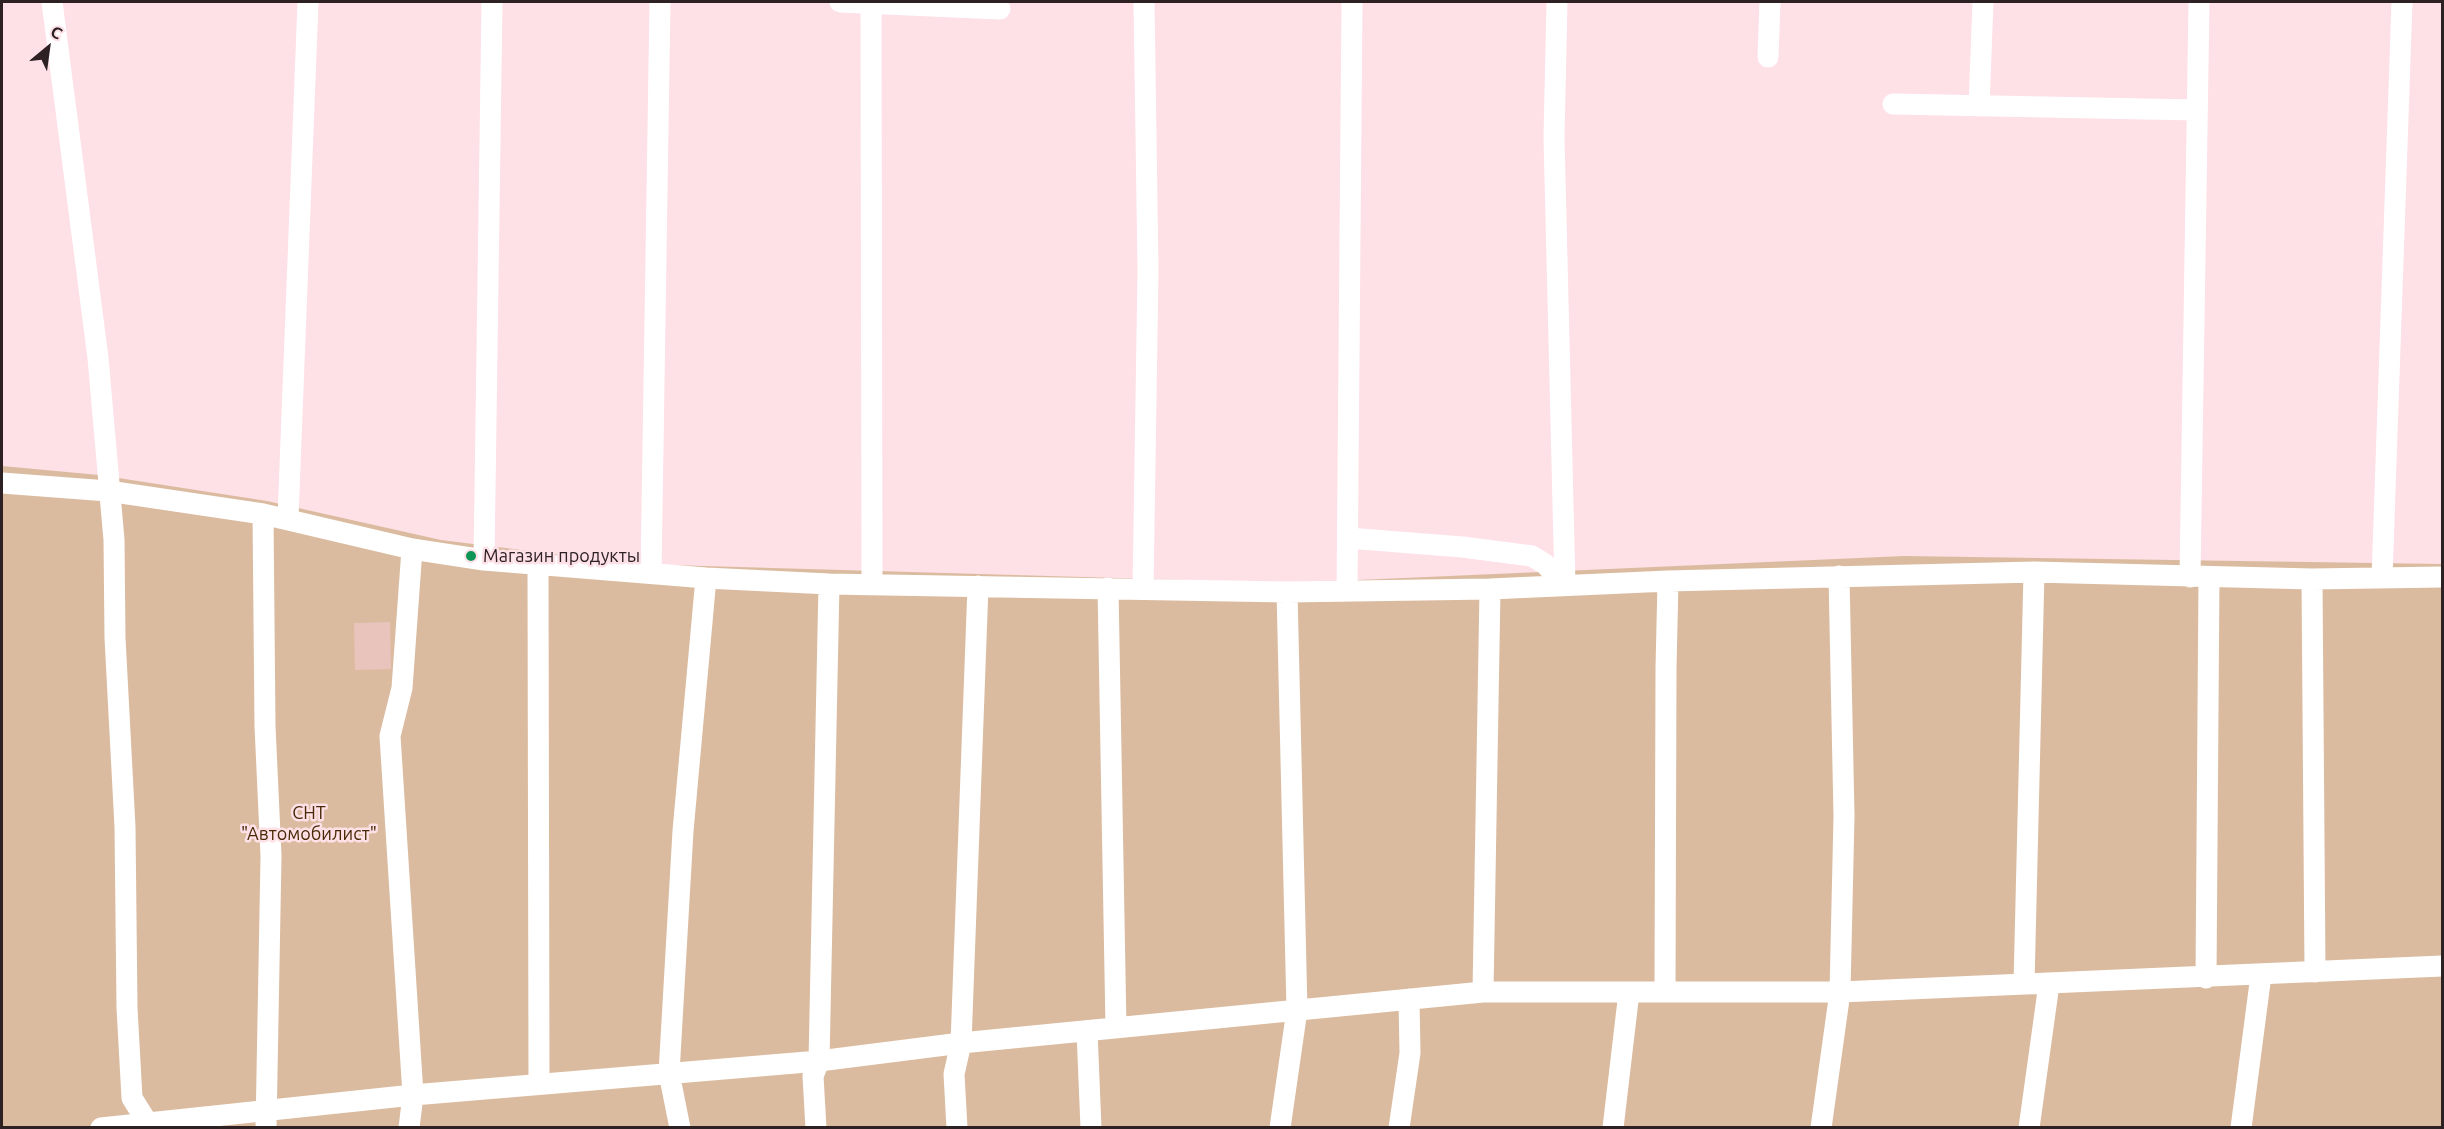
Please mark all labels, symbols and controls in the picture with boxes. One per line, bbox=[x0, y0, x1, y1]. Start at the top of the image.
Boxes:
north arrow bbox=[18, 18, 78, 78]
text: С bbox=[48, 22, 66, 43]
place label: Магазин продукты bbox=[483, 545, 640, 567]
marker: Магазин продукты bbox=[464, 549, 478, 563]
park label: СНТ "Автомобилист" bbox=[241, 802, 377, 844]

